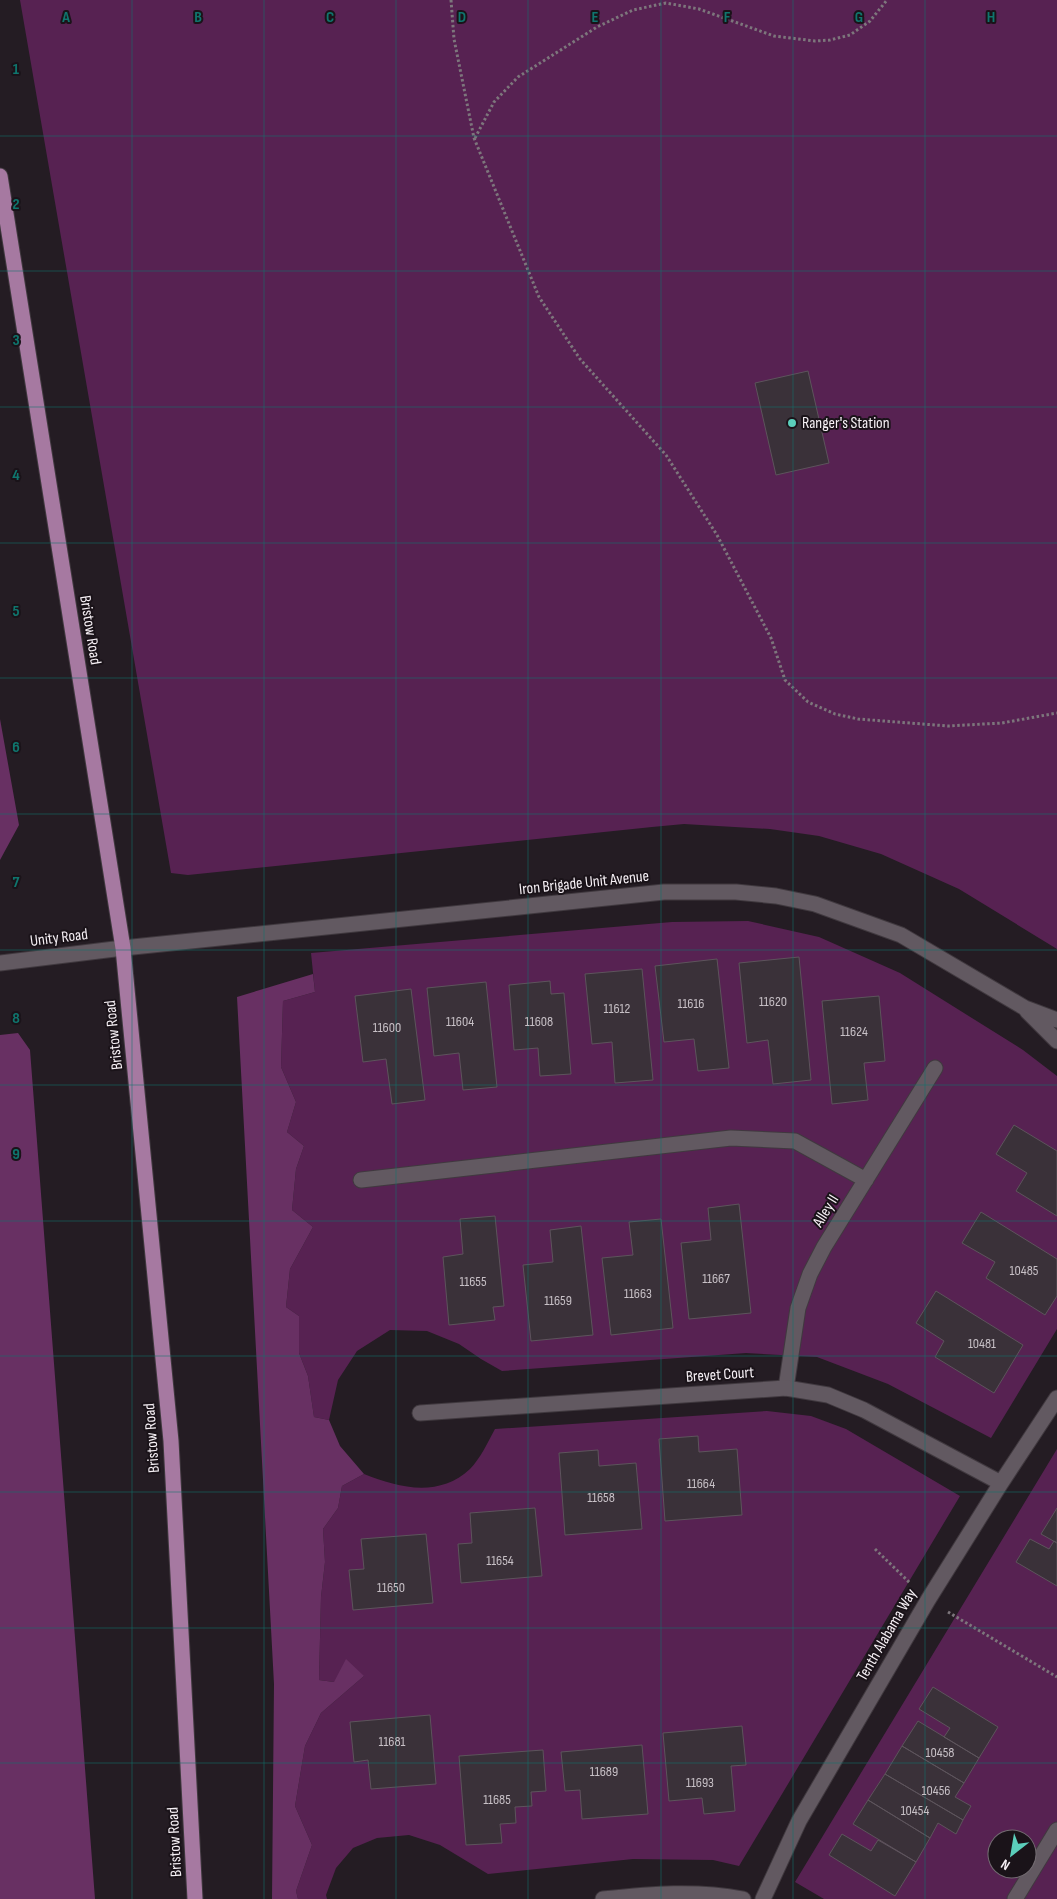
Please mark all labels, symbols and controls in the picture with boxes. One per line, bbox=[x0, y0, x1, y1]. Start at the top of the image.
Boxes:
text: A bbox=[61, 8, 70, 27]
text: B bbox=[194, 8, 202, 27]
text: C bbox=[326, 8, 334, 27]
text: D bbox=[458, 8, 466, 27]
text: E bbox=[592, 8, 599, 27]
text: F bbox=[724, 8, 731, 27]
text: G bbox=[855, 8, 863, 27]
text: H bbox=[987, 8, 995, 27]
text: 1 bbox=[13, 60, 20, 79]
text: 2 bbox=[12, 195, 20, 214]
text: 3 bbox=[12, 331, 20, 350]
place label: Ranger's Station bbox=[802, 414, 890, 433]
marker: Ranger's Station bbox=[786, 417, 798, 429]
text: 4 bbox=[12, 466, 20, 485]
street label: Bristow Road bbox=[75, 594, 105, 666]
text: 5 bbox=[12, 602, 20, 621]
text: 6 bbox=[12, 738, 20, 757]
street label: Iron Brigade Unit Avenue bbox=[518, 867, 650, 899]
text: 7 bbox=[13, 873, 20, 892]
street label: Unity Road bbox=[29, 925, 89, 951]
house number: 11620 bbox=[759, 993, 787, 1010]
house number: 11616 bbox=[678, 995, 704, 1012]
street label: Bristow Road bbox=[101, 999, 127, 1071]
house number: 11612 bbox=[604, 1000, 631, 1017]
text: 8 bbox=[12, 1009, 20, 1028]
house number: 11604 bbox=[446, 1013, 474, 1030]
house number: 11608 bbox=[525, 1013, 553, 1030]
house number: 11600 bbox=[373, 1019, 401, 1036]
house number: 11624 bbox=[840, 1023, 868, 1040]
text: 9 bbox=[12, 1145, 20, 1164]
street label: Alley II bbox=[808, 1191, 843, 1232]
house number: 10485 bbox=[1010, 1262, 1039, 1279]
house number: 11667 bbox=[702, 1270, 730, 1287]
house number: 11655 bbox=[459, 1273, 487, 1290]
house number: 11663 bbox=[624, 1285, 652, 1302]
house number: 11659 bbox=[544, 1292, 572, 1309]
house number: 10481 bbox=[968, 1335, 996, 1352]
street label: Brevet Court bbox=[685, 1363, 755, 1387]
street label: Bristow Road bbox=[140, 1402, 164, 1474]
house number: 11664 bbox=[687, 1475, 715, 1492]
house number: 11658 bbox=[587, 1489, 615, 1506]
house number: 11654 bbox=[486, 1552, 514, 1569]
house number: 11650 bbox=[377, 1579, 405, 1596]
street label: Tenth Alabama Way bbox=[853, 1586, 921, 1684]
house number: 11681 bbox=[379, 1733, 406, 1750]
house number: 10458 bbox=[926, 1744, 954, 1761]
house number: 11689 bbox=[590, 1763, 618, 1780]
house number: 11693 bbox=[686, 1774, 714, 1791]
house number: 10456 bbox=[922, 1782, 950, 1799]
house number: 11685 bbox=[483, 1791, 511, 1808]
house number: 10454 bbox=[901, 1802, 929, 1819]
street label: Bristow Road bbox=[164, 1807, 186, 1877]
north arrow bbox=[987, 1829, 1037, 1879]
text: N bbox=[998, 1856, 1013, 1874]

